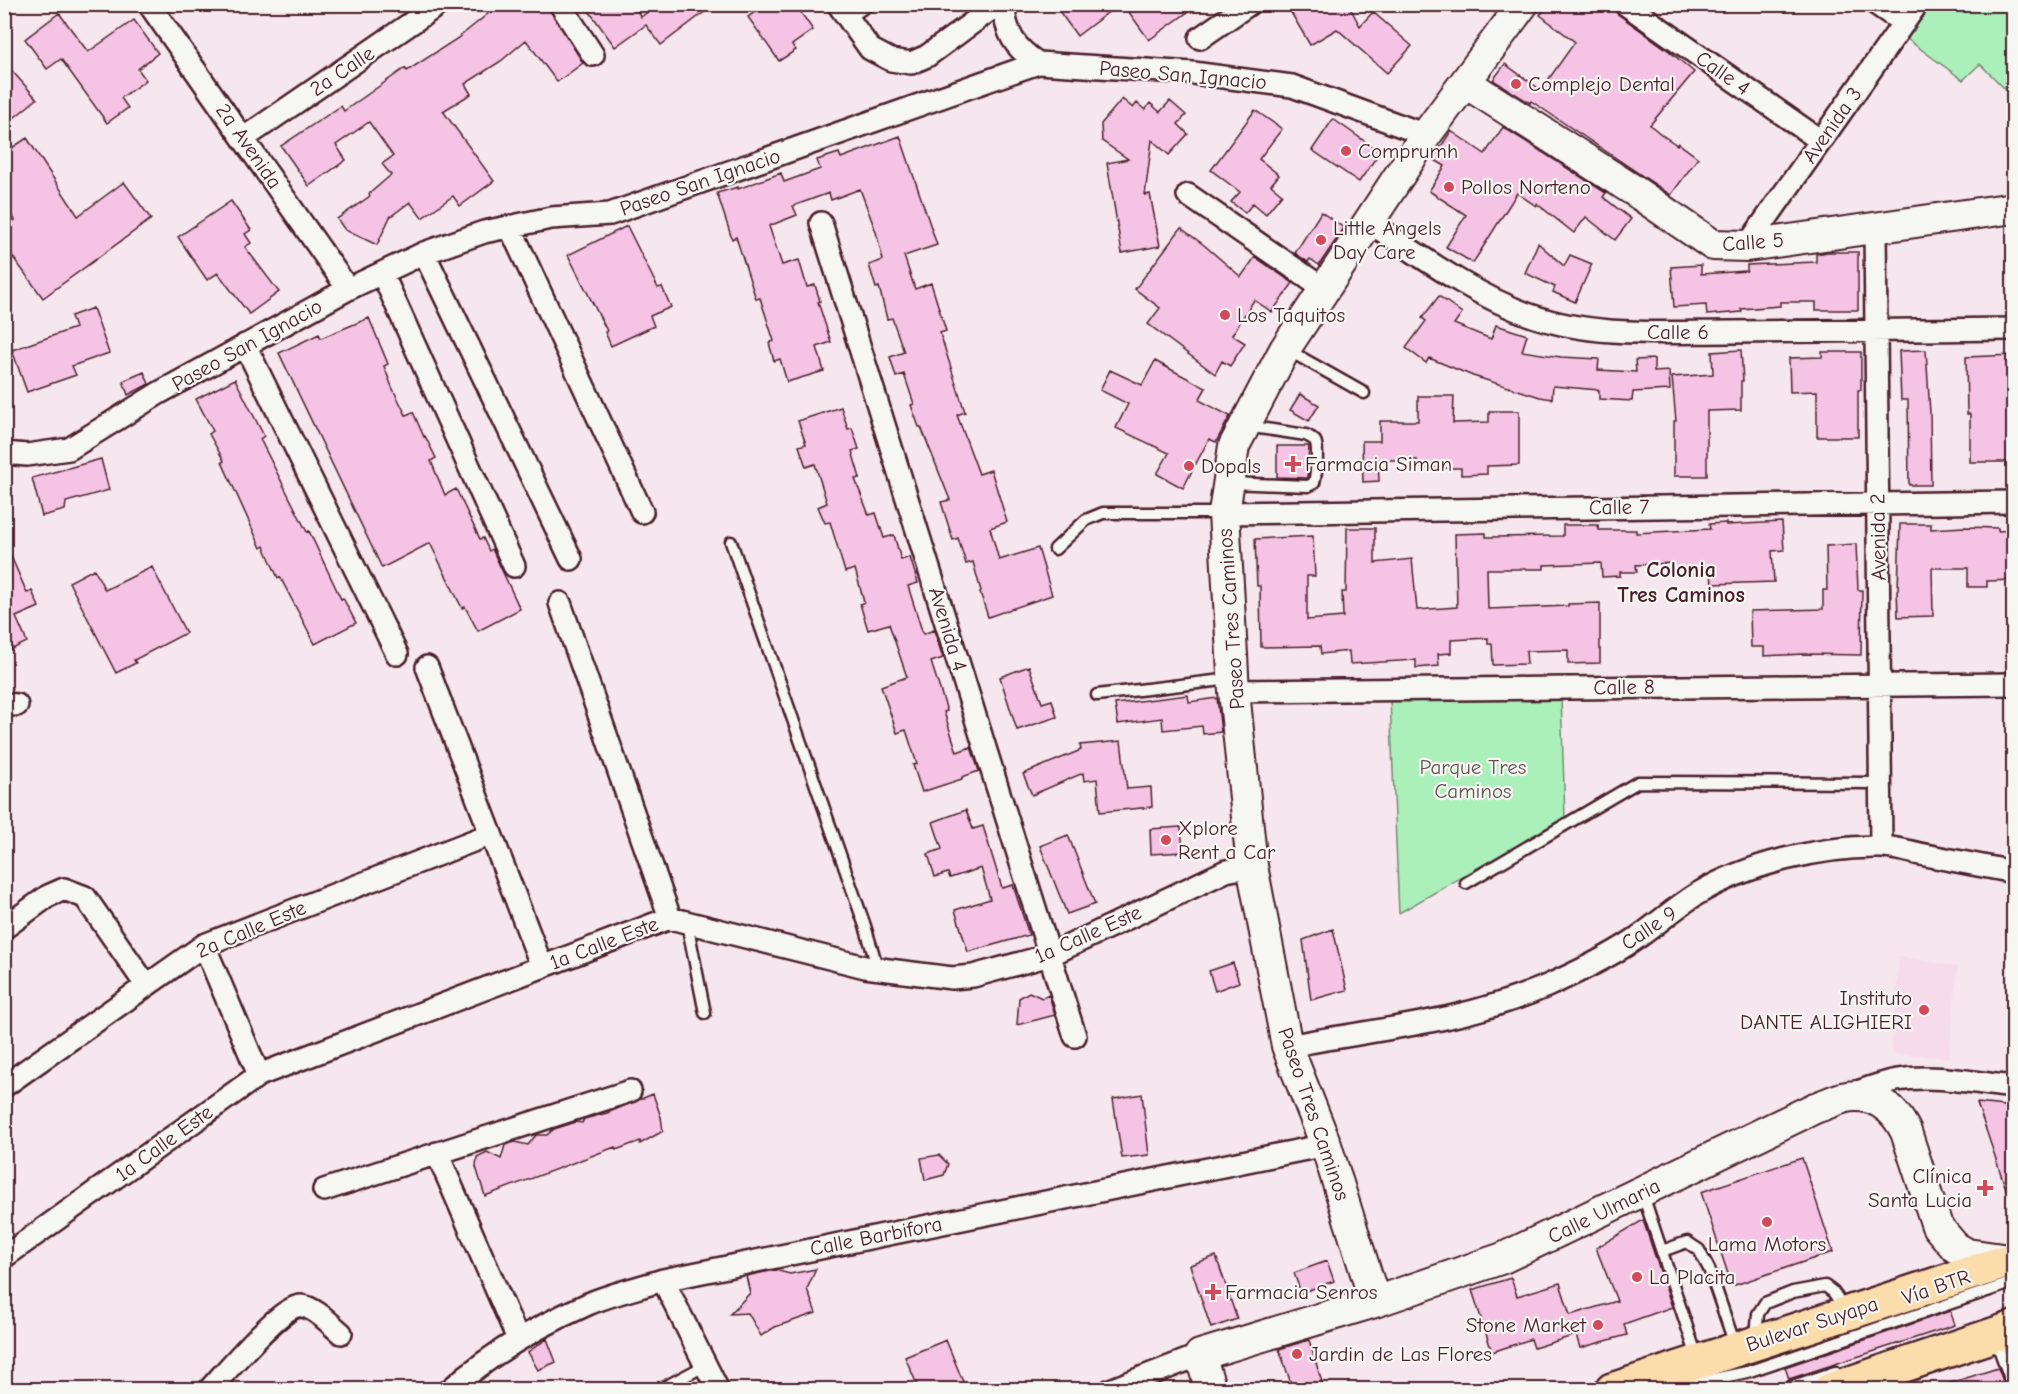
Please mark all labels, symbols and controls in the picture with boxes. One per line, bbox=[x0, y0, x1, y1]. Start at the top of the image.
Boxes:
street label: 2a Calle bbox=[305, 41, 379, 101]
street label: Calle 4 bbox=[1691, 46, 1755, 100]
street label: Paseo San Ignacio bbox=[1098, 56, 1268, 94]
place label: Complejo Dental bbox=[1528, 72, 1675, 96]
marker: Complejo Dental bbox=[1509, 77, 1523, 91]
street label: Avenida 3 bbox=[1797, 82, 1867, 168]
street label: 2a Avenida bbox=[211, 99, 287, 193]
place label: Comprumh bbox=[1358, 139, 1458, 163]
street label: Paseo San Ignacio bbox=[617, 143, 783, 221]
marker: Comprumh bbox=[1339, 144, 1353, 158]
place label: Pollos Norteno bbox=[1461, 175, 1591, 199]
marker: Pollos Norteno bbox=[1442, 180, 1456, 194]
place label: Little Angels Day Care bbox=[1333, 216, 1441, 264]
street label: Calle 5 bbox=[1721, 228, 1785, 256]
marker: Little Angels Day Care bbox=[1314, 233, 1328, 247]
street label: Paseo San Ignacio bbox=[168, 294, 326, 396]
place label: Los Taquitos bbox=[1237, 303, 1345, 327]
marker: Los Taquitos bbox=[1218, 308, 1232, 322]
street label: Calle 6 bbox=[1647, 320, 1709, 344]
place label: Farmacia Siman bbox=[1305, 452, 1452, 476]
place label: Dopals bbox=[1201, 454, 1261, 478]
marker: Farmacia Siman bbox=[1286, 457, 1300, 471]
marker: Dopals bbox=[1182, 459, 1196, 473]
street label: Avenida 2 bbox=[1865, 493, 1891, 581]
street label: Calle 7 bbox=[1589, 494, 1649, 520]
street label: Paseo Tres Caminos bbox=[1213, 528, 1249, 710]
district label: Colonia Tres Caminos bbox=[1617, 557, 1745, 608]
street label: Avenida 4 bbox=[924, 584, 972, 674]
street label: Calle 8 bbox=[1593, 674, 1655, 700]
park label: Parque Tres Caminos bbox=[1420, 755, 1526, 803]
place label: Xplore Rent a Car bbox=[1178, 816, 1276, 864]
marker: Xplore Rent a Car bbox=[1159, 833, 1173, 847]
street label: 2a Calle Este bbox=[193, 895, 309, 963]
street label: 1a Calle Este bbox=[1031, 900, 1145, 968]
street label: Calle 9 bbox=[1617, 901, 1681, 955]
street label: 1a Calle Este bbox=[547, 911, 661, 975]
place label: Instituto DANTE ALIGHIERI bbox=[1740, 986, 1912, 1034]
marker: Instituto DANTE ALIGHIERI bbox=[1917, 1003, 1931, 1017]
street label: Paseo Tres Caminos bbox=[1273, 1024, 1355, 1204]
street label: 1a Calle Este bbox=[111, 1100, 217, 1186]
place label: Clínica Santa Lucia bbox=[1868, 1164, 1972, 1212]
street label: Calle Ulmaria bbox=[1544, 1174, 1664, 1248]
marker: Clínica Santa Lucia bbox=[1976, 1179, 1994, 1197]
street label: Calle Barbifora bbox=[808, 1211, 944, 1261]
marker: Lama Motors bbox=[1760, 1215, 1774, 1229]
place label: Lama Motors bbox=[1708, 1232, 1826, 1256]
street label: Vía BTR bbox=[1899, 1264, 1973, 1310]
place label: La Placita bbox=[1649, 1265, 1735, 1289]
marker: La Placita bbox=[1630, 1270, 1644, 1284]
place label: Farmacia Senros bbox=[1225, 1280, 1377, 1304]
marker: Farmacia Senros bbox=[1206, 1285, 1220, 1299]
street label: Bulevar Suyapa bbox=[1743, 1291, 1881, 1357]
place label: Stone Market bbox=[1466, 1313, 1587, 1337]
marker: Stone Market bbox=[1591, 1318, 1605, 1332]
place label: Jardin de Las Flores bbox=[1309, 1342, 1492, 1366]
marker: Jardin de Las Flores bbox=[1290, 1347, 1304, 1361]

